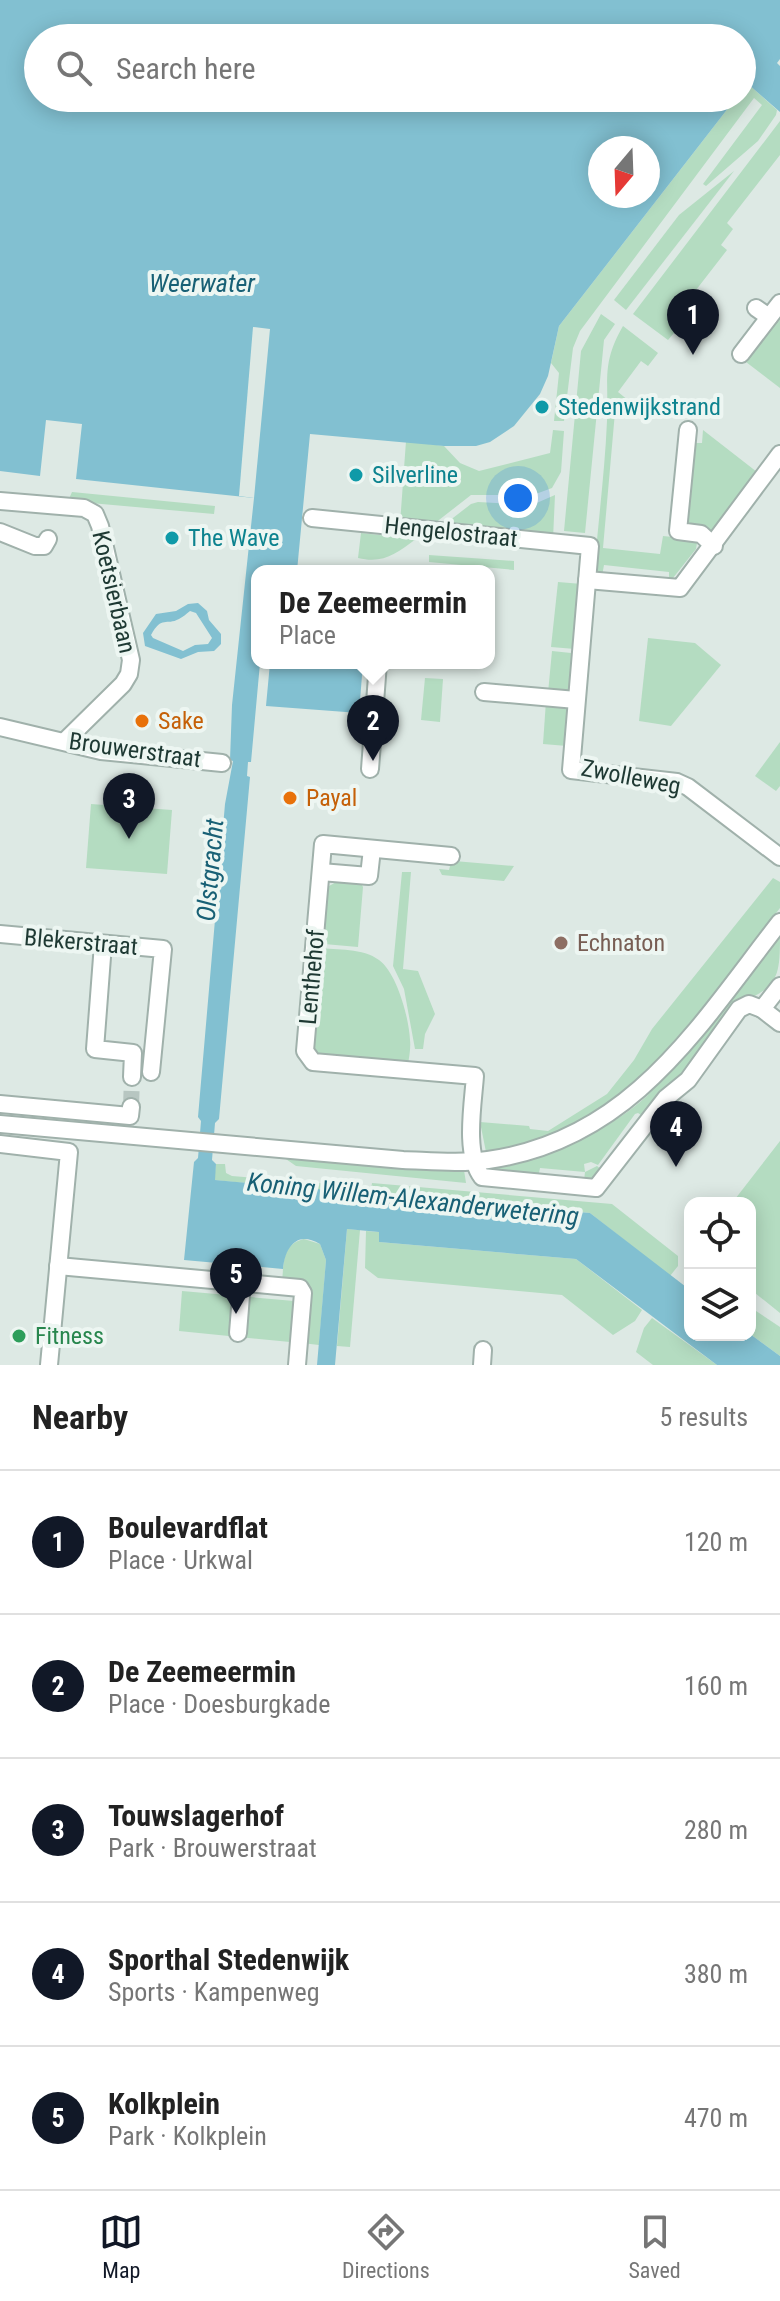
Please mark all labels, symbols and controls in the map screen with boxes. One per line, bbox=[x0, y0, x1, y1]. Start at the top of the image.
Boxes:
search box bbox=[24, 24, 756, 112]
icon: search bbox=[52, 46, 96, 90]
text: Search here bbox=[116, 51, 256, 86]
north arrow bbox=[588, 136, 660, 208]
water label: Weerwater bbox=[149, 268, 256, 298]
pin: 1 bbox=[667, 289, 719, 355]
place label: Stedenwijkstrand bbox=[558, 393, 721, 421]
marker: Stedenwijkstrand bbox=[533, 398, 551, 416]
place label: Silverline bbox=[372, 461, 458, 489]
marker: Silverline bbox=[347, 466, 365, 484]
your location bbox=[498, 478, 538, 518]
street label: Hengelostraat bbox=[383, 511, 519, 553]
place label: The Wave bbox=[188, 524, 279, 552]
street label: Koetsierbaan bbox=[86, 528, 142, 656]
marker: The Wave bbox=[163, 529, 181, 547]
popup bbox=[251, 565, 495, 669]
text: De Zeemeermin bbox=[279, 585, 467, 620]
text: Place bbox=[279, 620, 336, 650]
pin: 2 bbox=[347, 695, 399, 761]
place label: Sake bbox=[158, 707, 204, 735]
marker: Sake bbox=[133, 712, 151, 730]
street label: Brouwerstraat bbox=[67, 727, 203, 773]
street label: Zwolleweg bbox=[579, 754, 683, 800]
pin: 3 bbox=[103, 773, 155, 839]
place label: Payal bbox=[306, 784, 357, 812]
marker: Payal bbox=[281, 789, 299, 807]
water label: Olstgracht bbox=[191, 817, 229, 923]
street label: Blekerstraat bbox=[23, 923, 139, 961]
street label: Lenthehof bbox=[294, 928, 330, 1026]
place label: Echnaton bbox=[577, 929, 665, 957]
marker: Echnaton bbox=[552, 934, 570, 952]
pin: 4 bbox=[650, 1101, 702, 1167]
water label: Koning Willem-Alexanderwetering bbox=[246, 1167, 580, 1231]
map controls bbox=[684, 1197, 756, 1341]
button: locate bbox=[684, 1197, 756, 1269]
pin: 5 bbox=[210, 1248, 262, 1314]
button: layers bbox=[684, 1269, 756, 1341]
place label: Fitness bbox=[35, 1322, 104, 1350]
marker: Fitness bbox=[10, 1327, 28, 1345]
text: Nearby bbox=[32, 1397, 128, 1437]
text: 5 results bbox=[659, 1402, 748, 1432]
text: Boulevardflat bbox=[108, 1510, 268, 1545]
text: 1 bbox=[51, 1527, 65, 1557]
text: 120 m bbox=[684, 1527, 748, 1557]
text: Place · Urkwal bbox=[108, 1545, 253, 1575]
text: De Zeemeermin bbox=[108, 1654, 296, 1689]
text: 2 bbox=[51, 1671, 65, 1701]
text: 160 m bbox=[684, 1671, 748, 1701]
text: Place · Doesburgkade bbox=[108, 1689, 330, 1719]
text: Touwslagerhof bbox=[108, 1798, 284, 1833]
text: 3 bbox=[51, 1815, 65, 1845]
text: 280 m bbox=[684, 1815, 748, 1845]
text: Park · Brouwerstraat bbox=[108, 1833, 317, 1863]
text: Sporthal Stedenwijk bbox=[108, 1942, 349, 1977]
text: 4 bbox=[51, 1959, 65, 1989]
text: 380 m bbox=[684, 1959, 748, 1989]
text: Sports · Kampenweg bbox=[108, 1977, 319, 2007]
text: Kolkplein bbox=[108, 2086, 220, 2121]
text: 5 bbox=[51, 2103, 65, 2133]
text: 470 m bbox=[684, 2103, 748, 2133]
text: Park · Kolkplein bbox=[108, 2121, 267, 2151]
tab: Map bbox=[99, 2210, 143, 2283]
tab: Directions bbox=[342, 2210, 430, 2283]
tab: Saved bbox=[628, 2210, 681, 2283]

